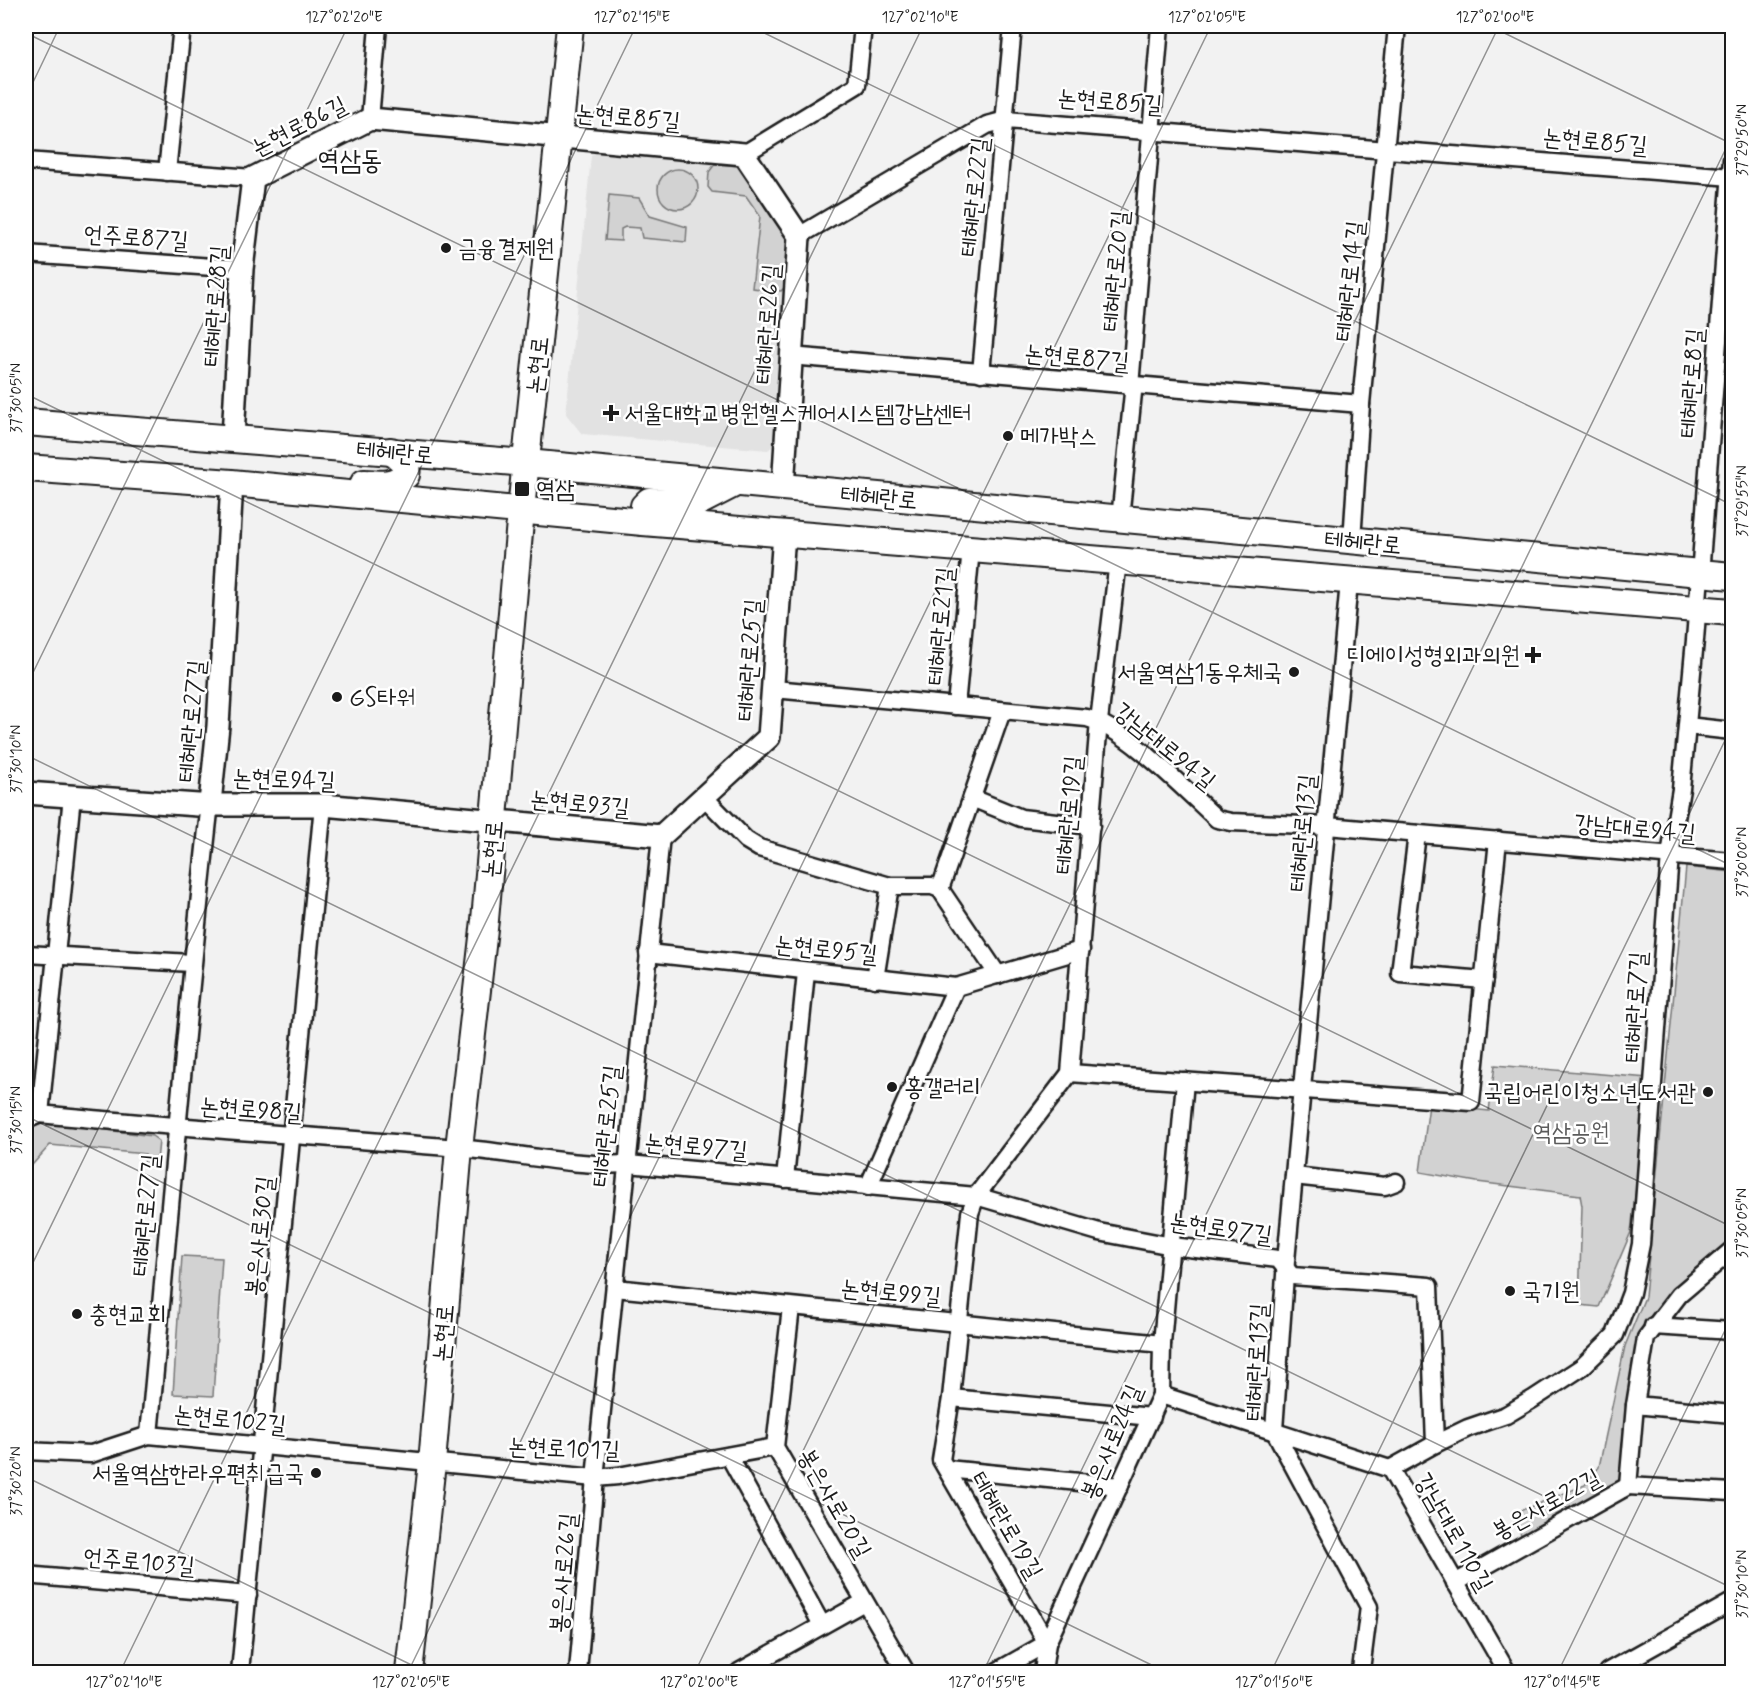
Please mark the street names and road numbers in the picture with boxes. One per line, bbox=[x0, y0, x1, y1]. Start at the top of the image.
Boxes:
street label: 논현로85길 bbox=[1056, 83, 1163, 122]
street label: 논현로86길 bbox=[247, 90, 353, 165]
street label: 논현로85길 bbox=[574, 98, 682, 139]
street label: 논현로85길 bbox=[1541, 122, 1649, 163]
street label: 테헤란로22길 bbox=[954, 136, 997, 258]
street label: 테헤란로20길 bbox=[1096, 209, 1137, 333]
street label: 언주로87길 bbox=[82, 219, 190, 258]
street label: 테헤란로14길 bbox=[1329, 219, 1372, 343]
street label: 테헤란로28길 bbox=[197, 244, 236, 368]
street label: 테헤란로26길 bbox=[749, 263, 788, 385]
street label: 테헤란로8길 bbox=[1673, 327, 1712, 439]
street label: 논현로 bbox=[520, 335, 557, 396]
street label: 논현로87길 bbox=[1023, 338, 1131, 379]
street label: 테헤란로 bbox=[355, 435, 435, 472]
street label: 테헤란로 bbox=[839, 480, 919, 517]
street label: 테헤란로 bbox=[1323, 525, 1403, 562]
street label: 테헤란로21길 bbox=[921, 565, 962, 687]
street label: 테헤란로25길 bbox=[731, 598, 770, 722]
street label: 테헤란로27길 bbox=[172, 659, 213, 784]
street label: 강남대로94길 bbox=[1107, 697, 1221, 798]
street label: 테헤란로19길 bbox=[1049, 754, 1090, 876]
street label: 논현로94길 bbox=[232, 763, 336, 798]
street label: 테헤란로13길 bbox=[1283, 773, 1324, 893]
street label: 논현로93길 bbox=[529, 785, 631, 824]
street label: 강남대로94길 bbox=[1573, 809, 1697, 850]
street label: 논현로 bbox=[476, 819, 511, 879]
street label: 논현로95길 bbox=[773, 930, 879, 971]
street label: 테헤란로7길 bbox=[1618, 951, 1655, 1063]
street label: 테헤란로25길 bbox=[586, 1064, 629, 1189]
street label: 논현로98길 bbox=[199, 1091, 303, 1130]
street label: 논현로97길 bbox=[643, 1128, 749, 1167]
street label: 테헤란로27길 bbox=[126, 1153, 167, 1278]
street label: 봉은사로30길 bbox=[239, 1174, 282, 1298]
street label: 논현로97길 bbox=[1167, 1207, 1274, 1252]
street label: 논현로99길 bbox=[839, 1274, 942, 1313]
street label: 테헤란로13길 bbox=[1239, 1302, 1276, 1422]
street label: 논현로 bbox=[427, 1303, 462, 1363]
street label: 봉은사로24길 bbox=[1074, 1380, 1151, 1505]
street label: 논현로102길 bbox=[172, 1399, 288, 1442]
street label: 논현로101길 bbox=[507, 1432, 621, 1467]
street label: 봉은사로20길 bbox=[790, 1443, 878, 1564]
street label: 봉은사로22길 bbox=[1487, 1463, 1607, 1548]
street label: 테헤란로19길 bbox=[963, 1466, 1049, 1585]
street label: 강남대로110길 bbox=[1406, 1468, 1499, 1597]
street label: 봉은사로26길 bbox=[544, 1512, 585, 1635]
street label: 언주로103길 bbox=[82, 1542, 196, 1583]

